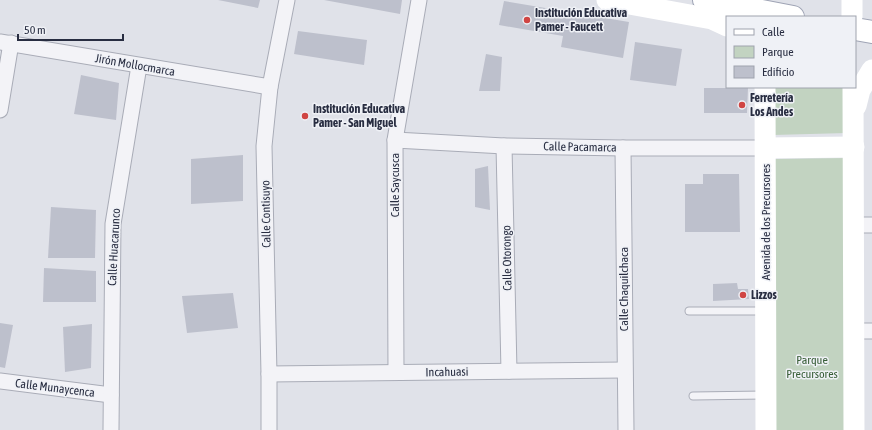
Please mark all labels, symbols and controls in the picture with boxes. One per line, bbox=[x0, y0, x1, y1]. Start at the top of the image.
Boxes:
place label: Institución Educativa Pamer - Faucett bbox=[535, 6, 628, 34]
marker: Institución Educativa Pamer - Faucett bbox=[522, 15, 532, 25]
scale bar bbox=[18, 16, 123, 42]
legend bbox=[726, 16, 856, 88]
text: 50 m bbox=[24, 23, 46, 37]
text: Calle bbox=[762, 25, 785, 39]
text: Parque bbox=[762, 45, 794, 59]
street label: Jirón Mollocmarca bbox=[94, 51, 176, 79]
text: Edificio bbox=[762, 65, 795, 79]
place label: Ferretería Los Andes bbox=[750, 91, 794, 119]
marker: Ferretería Los Andes bbox=[737, 100, 747, 110]
place label: Institución Educativa Pamer - San Miguel bbox=[313, 102, 406, 130]
marker: Institución Educativa Pamer - San Miguel bbox=[300, 111, 310, 121]
street label: Calle Pacamarca bbox=[543, 139, 617, 155]
street label: Calle Saycusca bbox=[388, 153, 402, 217]
street label: Avenida de los Precursores bbox=[759, 164, 773, 280]
street label: Calle Contisuyo bbox=[258, 180, 274, 248]
street label: Calle Huacarunco bbox=[105, 207, 123, 286]
street label: Calle Otorongo bbox=[499, 225, 515, 291]
street label: Calle Chaquilchaca bbox=[617, 247, 631, 331]
place label: Lizzos bbox=[751, 288, 778, 302]
marker: Lizzos bbox=[738, 290, 748, 300]
park label: Parque Precursores bbox=[786, 353, 838, 381]
street label: Incahuasi bbox=[425, 365, 469, 379]
street label: Calle Munaycenca bbox=[14, 376, 96, 400]

